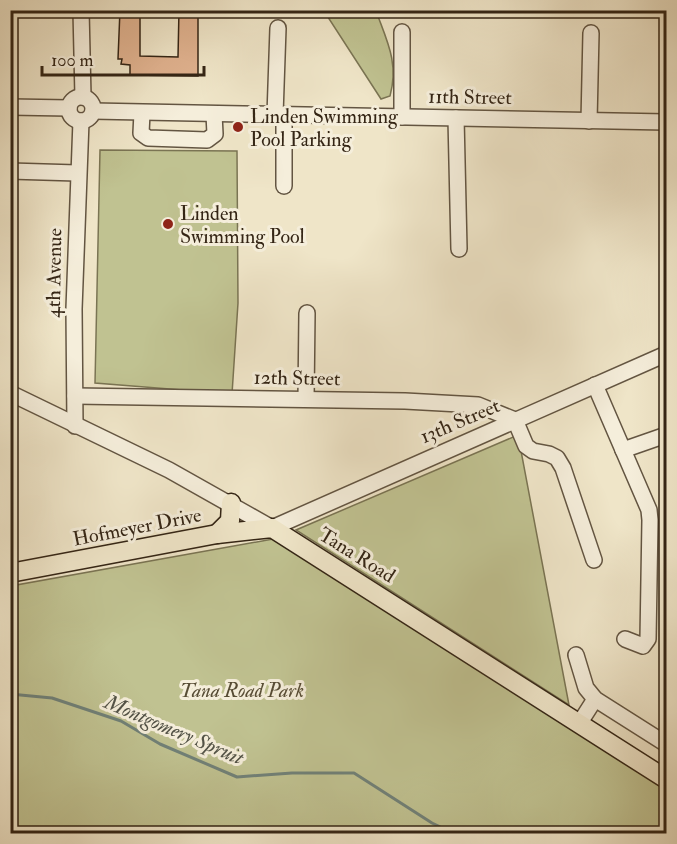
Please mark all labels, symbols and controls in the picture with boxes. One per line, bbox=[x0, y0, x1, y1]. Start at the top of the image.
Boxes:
scale bar bbox=[42, 39, 204, 77]
text: 100 m bbox=[51, 49, 94, 72]
street label: 11th Street bbox=[428, 84, 513, 110]
place label: Linden Swimming Pool Parking bbox=[250, 104, 399, 152]
marker: Linden Swimming Pool Parking bbox=[231, 120, 245, 134]
place label: Linden Swimming Pool bbox=[180, 201, 305, 249]
marker: Linden Swimming Pool bbox=[161, 217, 175, 231]
street label: 4th Avenue bbox=[41, 228, 67, 318]
street label: 12th Street bbox=[253, 365, 341, 391]
street label: 13th Street bbox=[416, 393, 504, 449]
street label: Hofmeyer Drive bbox=[71, 502, 203, 552]
street label: Tana Road bbox=[314, 522, 400, 588]
park label: Tana Road Park bbox=[180, 678, 304, 703]
water label: Montgomery Spruit bbox=[98, 688, 249, 772]

